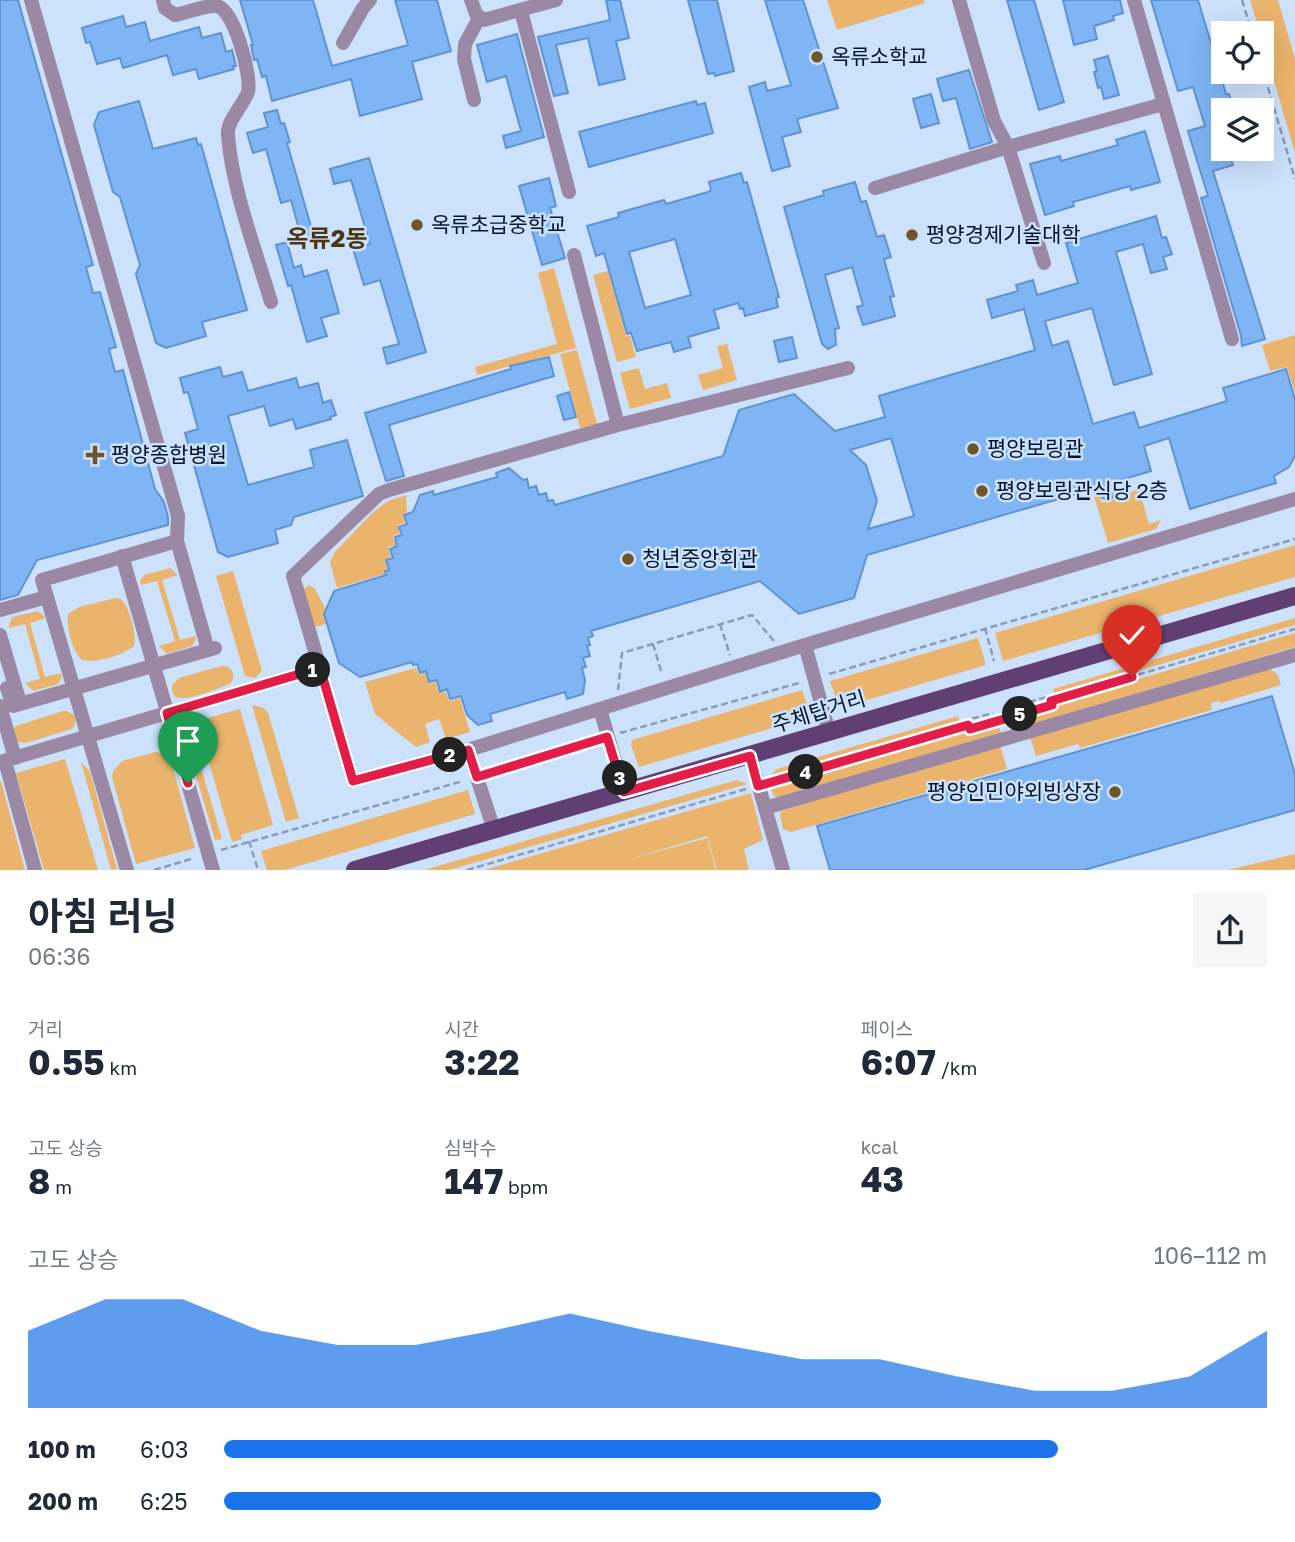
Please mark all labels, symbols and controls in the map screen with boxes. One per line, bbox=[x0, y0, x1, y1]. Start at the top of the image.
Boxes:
map controls bbox=[1211, 21, 1274, 161]
button: locate bbox=[1211, 21, 1274, 84]
place label: 옥류소학교 bbox=[831, 43, 928, 69]
marker: 옥류소학교 bbox=[809, 49, 825, 65]
button: layers bbox=[1211, 98, 1274, 161]
place label: 옥류초급중학교 bbox=[431, 211, 566, 237]
marker: 옥류초급중학교 bbox=[409, 217, 425, 233]
place label: 평양경제기술대학 bbox=[926, 221, 1081, 247]
district label: 옥류2동 bbox=[287, 223, 367, 252]
marker: 평양경제기술대학 bbox=[904, 227, 920, 243]
place label: 평양보링관 bbox=[987, 435, 1084, 461]
place label: 평양종합병원 bbox=[111, 441, 227, 467]
marker: 평양보링관 bbox=[965, 441, 981, 457]
marker: 평양종합병원 bbox=[85, 445, 105, 465]
place label: 평양보링관식당 2층 bbox=[996, 477, 1168, 503]
marker: 평양보링관식당 2층 bbox=[974, 483, 990, 499]
place label: 청년중앙회관 bbox=[642, 545, 758, 571]
marker: 청년중앙회관 bbox=[620, 551, 636, 567]
pin bbox=[1102, 605, 1162, 677]
icon: check bbox=[1113, 616, 1151, 654]
pin: 1 bbox=[296, 652, 330, 688]
text: 1 bbox=[308, 658, 317, 681]
street label: 주체탑거리 bbox=[769, 684, 869, 738]
pin: 5 bbox=[1002, 696, 1038, 732]
text: 5 bbox=[1014, 702, 1025, 725]
pin bbox=[158, 711, 218, 783]
icon: arrive bbox=[169, 722, 207, 760]
pin: 2 bbox=[433, 738, 468, 772]
text: 2 bbox=[444, 743, 455, 766]
pin: 4 bbox=[788, 754, 824, 790]
pin: 3 bbox=[602, 760, 638, 796]
text: 4 bbox=[800, 760, 811, 783]
text: 3 bbox=[614, 766, 625, 789]
place label: 평양인민야외빙상장 bbox=[927, 778, 1101, 804]
marker: 평양인민야외빙상장 bbox=[1107, 784, 1123, 800]
text: 아침 러닝 bbox=[28, 893, 177, 938]
button: share bbox=[1193, 893, 1267, 967]
text: 06:36 bbox=[28, 942, 90, 970]
text: 거리 bbox=[28, 1017, 63, 1040]
text: 시간 bbox=[444, 1017, 479, 1040]
text: 페이스 bbox=[861, 1017, 913, 1040]
text: 0.55 bbox=[28, 1041, 105, 1083]
text: 3:22 bbox=[444, 1041, 520, 1083]
text: 6:07 bbox=[861, 1041, 936, 1083]
text: km bbox=[105, 1056, 137, 1079]
text: /km bbox=[936, 1056, 977, 1079]
text: kcal bbox=[861, 1135, 898, 1158]
text: 고도 상승 bbox=[28, 1136, 103, 1159]
text: 심박수 bbox=[444, 1136, 497, 1159]
text: 43 bbox=[861, 1158, 904, 1200]
text: 8 bbox=[28, 1160, 50, 1202]
text: 147 bbox=[444, 1160, 503, 1202]
text: m bbox=[50, 1175, 72, 1198]
text: bpm bbox=[503, 1175, 548, 1198]
text: 106–112 m bbox=[1154, 1241, 1267, 1269]
text: 고도 상승 bbox=[28, 1245, 118, 1273]
text: 100 m bbox=[28, 1435, 96, 1463]
text: 6:03 bbox=[140, 1435, 189, 1463]
text: 200 m bbox=[28, 1487, 98, 1515]
text: 6:25 bbox=[140, 1487, 188, 1515]

